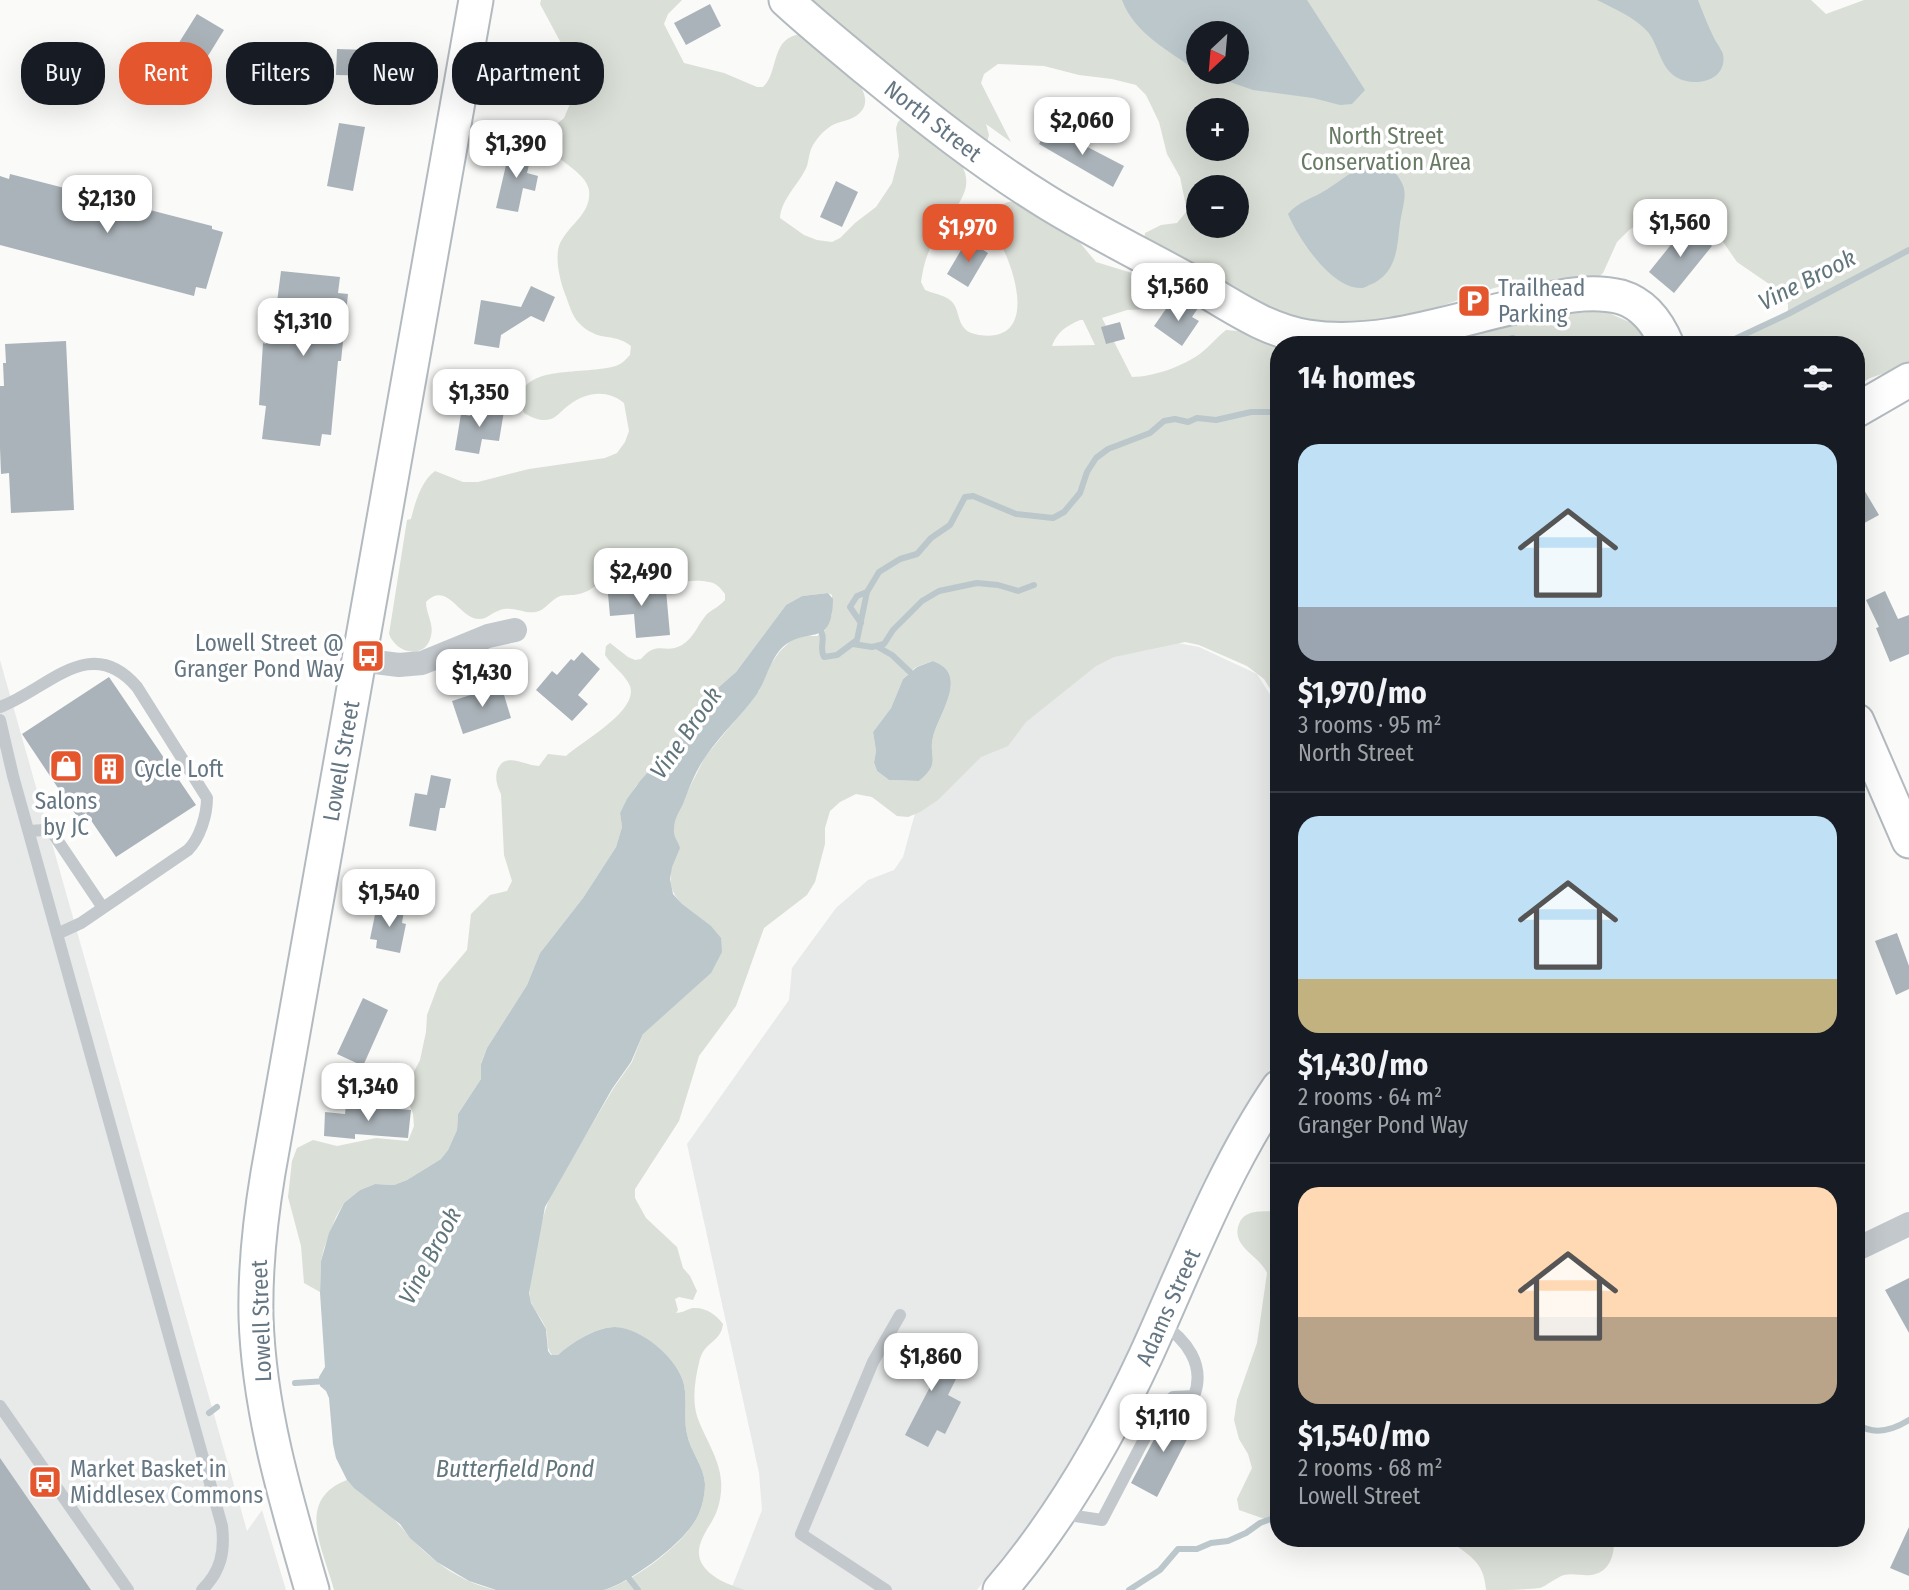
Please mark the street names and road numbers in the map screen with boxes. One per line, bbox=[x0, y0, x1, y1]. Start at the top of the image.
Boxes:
street label: North Street bbox=[879, 74, 988, 168]
street label: Lowell Street bbox=[317, 698, 365, 824]
street label: Adams Street bbox=[1130, 1244, 1206, 1370]
street label: Lowell Street bbox=[245, 1259, 277, 1383]

